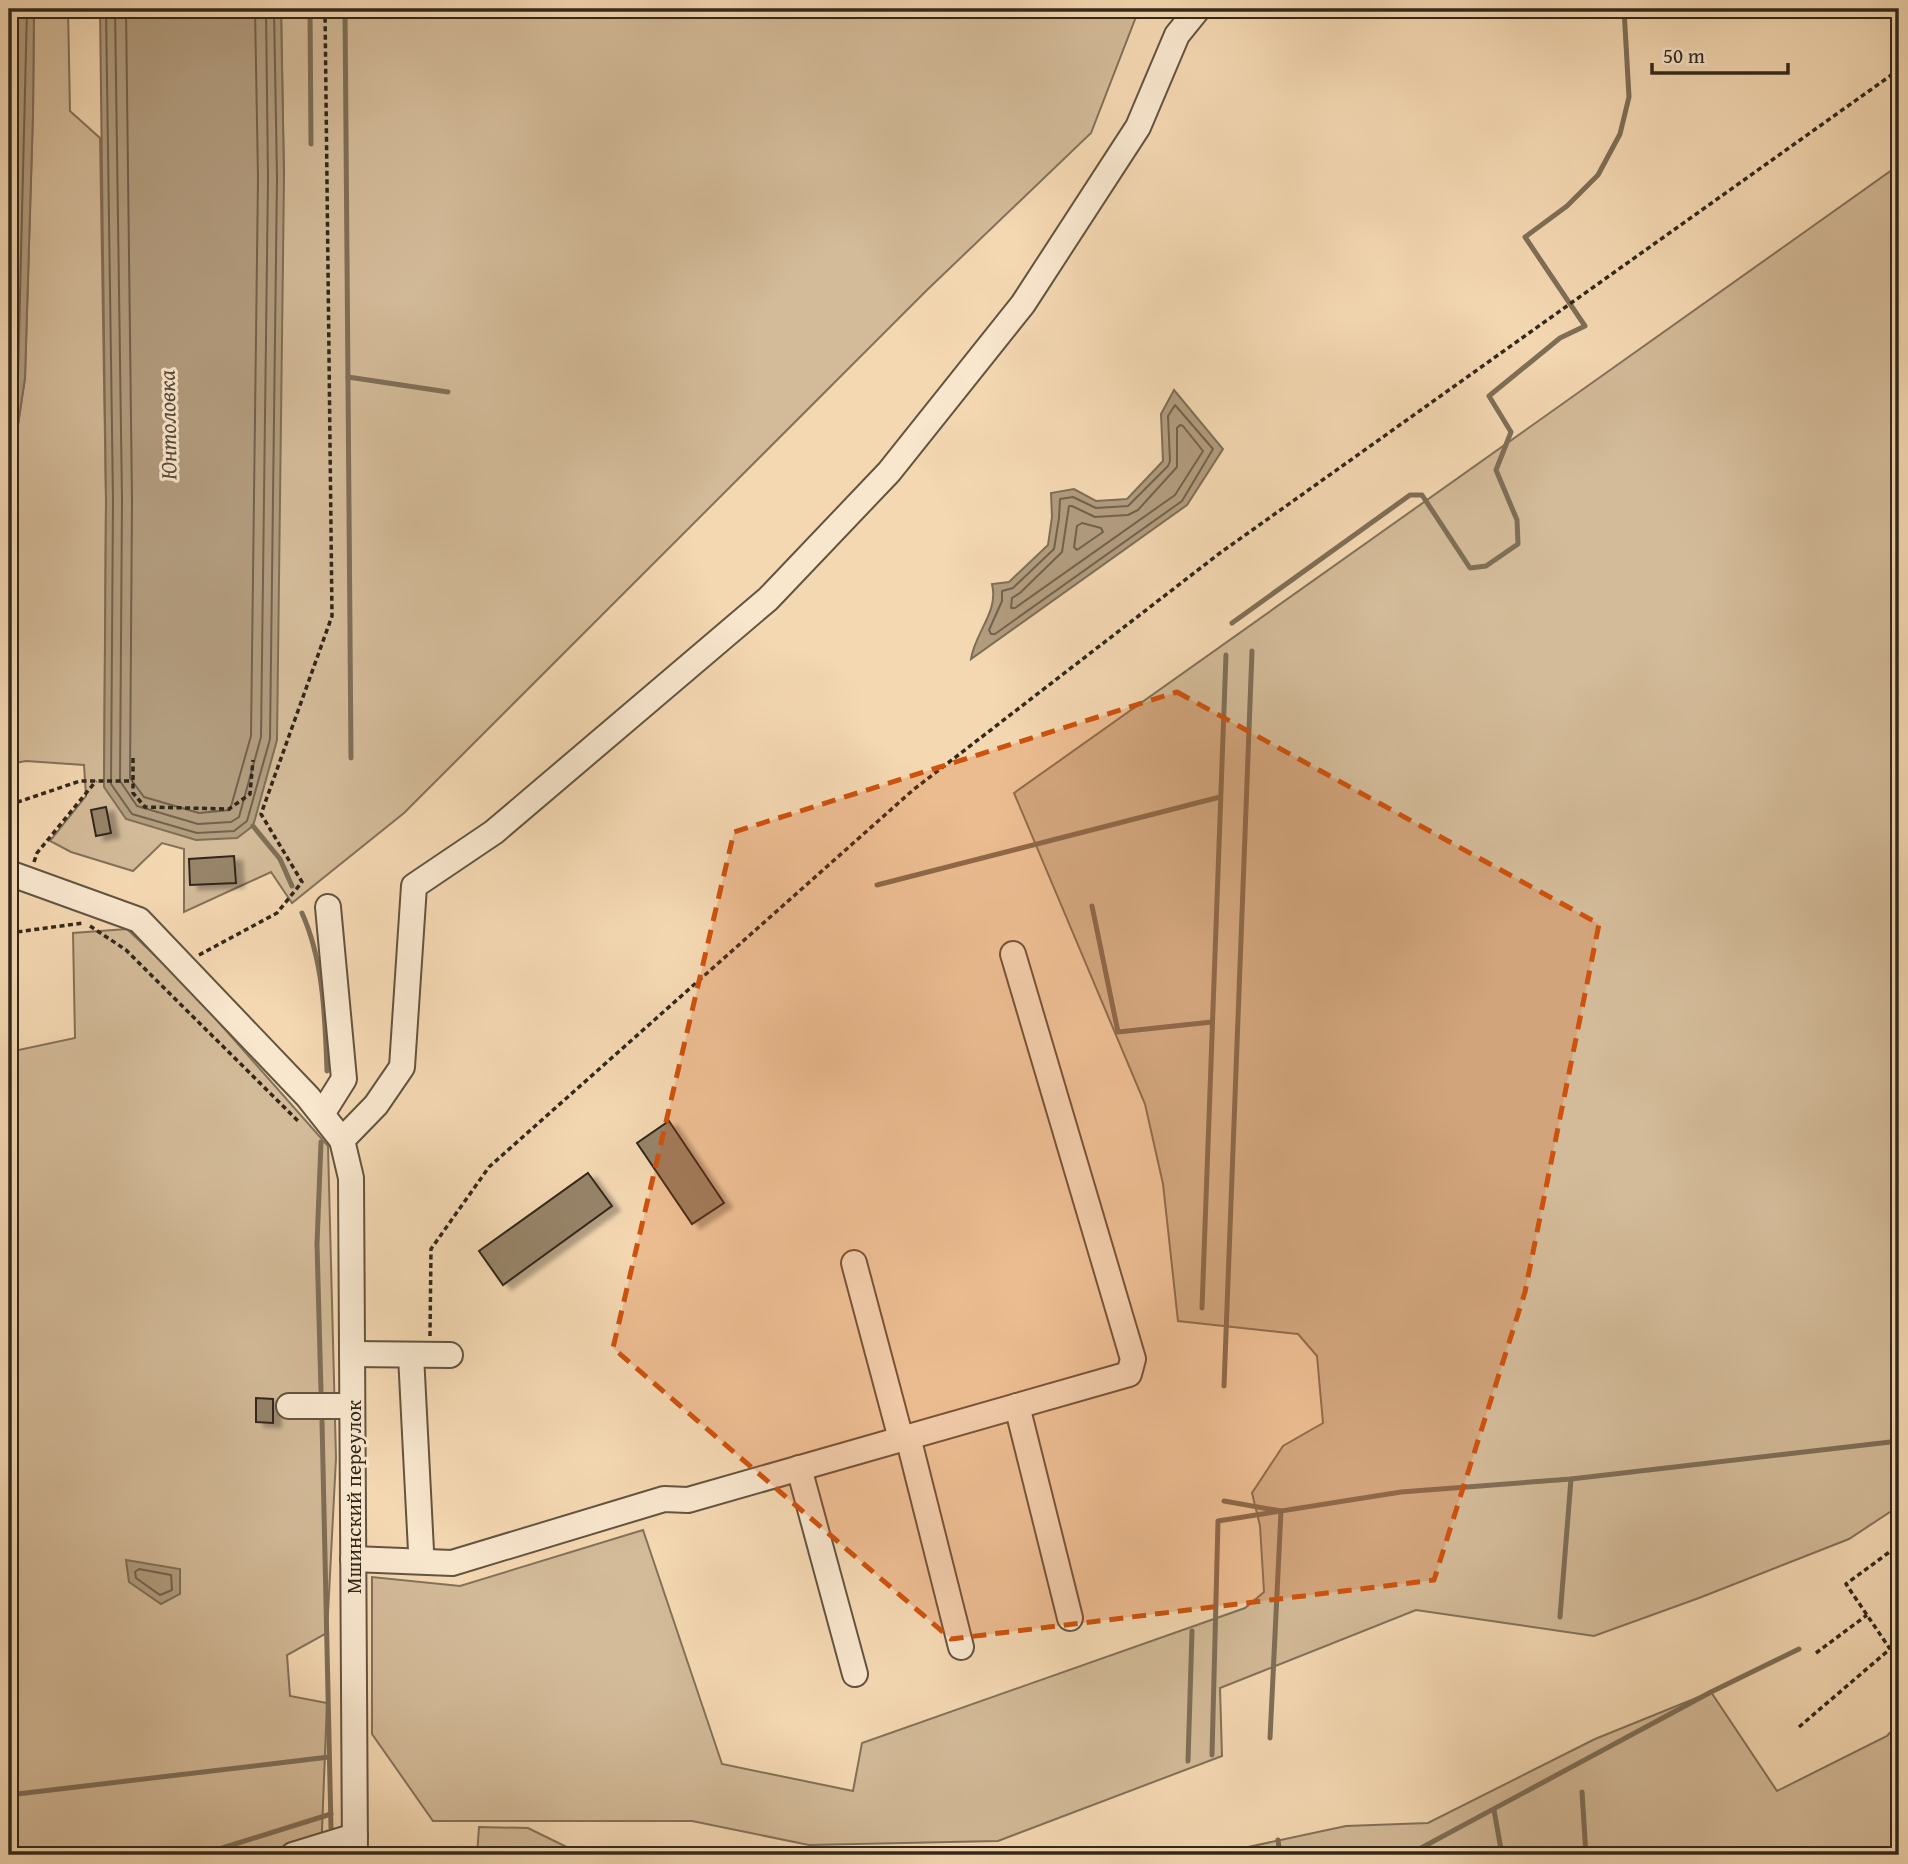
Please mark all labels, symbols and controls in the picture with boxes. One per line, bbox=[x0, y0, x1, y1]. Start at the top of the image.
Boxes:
scale bar bbox=[1652, 32, 1789, 76]
text: 50 m bbox=[1663, 40, 1705, 71]
water label: Юнтоловка bbox=[150, 369, 184, 480]
street label: Мшинский переулок bbox=[338, 1400, 369, 1594]

